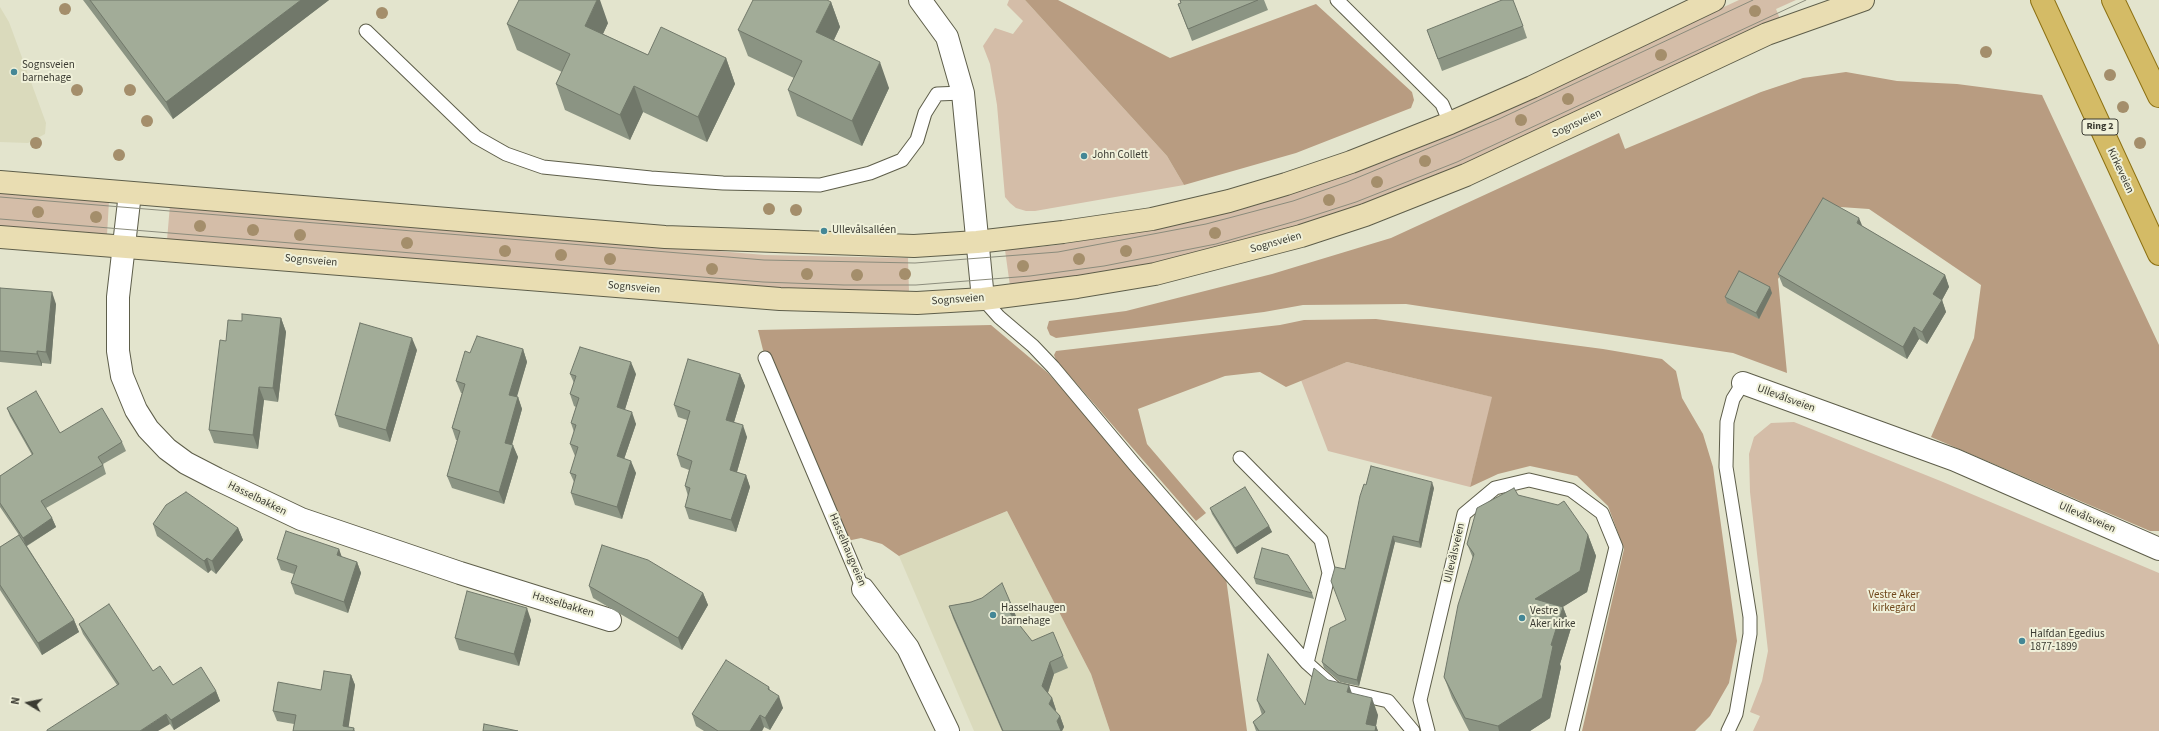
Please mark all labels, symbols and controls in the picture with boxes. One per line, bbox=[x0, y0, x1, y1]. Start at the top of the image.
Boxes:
place label: Sognsveien barnehage bbox=[22, 59, 75, 85]
marker: Sognsveien barnehage bbox=[9, 67, 19, 77]
street label: Sognsveien bbox=[1550, 107, 1604, 141]
road number: Ring 2 bbox=[2082, 119, 2118, 135]
street label: Kirkeveien bbox=[2104, 146, 2136, 196]
place label: John Collett bbox=[1092, 149, 1148, 163]
marker: John Collett bbox=[1079, 151, 1089, 161]
place label: Ullevålsalléen bbox=[832, 224, 896, 238]
marker: Ullevålsalléen bbox=[819, 226, 829, 236]
street label: Sognsveien bbox=[1249, 229, 1303, 257]
street label: Sognsveien bbox=[284, 252, 338, 270]
street label: Sognsveien bbox=[607, 279, 661, 297]
street label: Sognsveien bbox=[931, 292, 985, 308]
street label: Ullevålsveien bbox=[1755, 382, 1817, 416]
street label: Hasselbakken bbox=[225, 479, 289, 519]
street label: Ullevålsveien bbox=[2057, 500, 2117, 536]
street label: Hasselhaugveien bbox=[826, 512, 868, 588]
street label: Ullevålsveien bbox=[1442, 522, 1468, 584]
street label: Hasselbakken bbox=[531, 589, 595, 621]
park label: Vestre Aker kirkegård bbox=[1869, 589, 1919, 615]
place label: Hasselhaugen barnehage bbox=[1001, 602, 1066, 628]
place label: Vestre Aker kirke bbox=[1530, 605, 1575, 631]
marker: Hasselhaugen barnehage bbox=[988, 610, 998, 620]
marker: Vestre Aker kirke bbox=[1517, 613, 1527, 623]
place label: Halfdan Egedius 1877-1899 bbox=[2030, 628, 2105, 654]
marker: Halfdan Egedius 1877-1899 bbox=[2017, 636, 2027, 646]
north arrow bbox=[8, 683, 48, 723]
text: N bbox=[8, 696, 24, 706]

